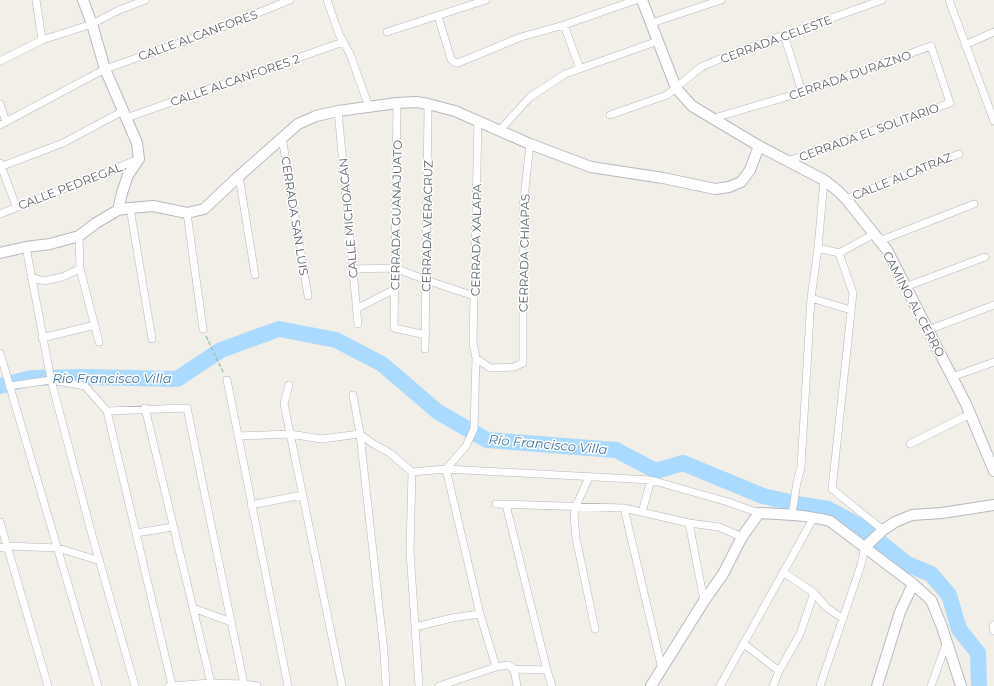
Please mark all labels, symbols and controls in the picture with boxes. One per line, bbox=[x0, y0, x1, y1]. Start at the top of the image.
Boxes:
street label: CALLE ALCANFORES bbox=[136, 6, 260, 64]
street label: CERRADA CELESTE bbox=[718, 12, 834, 66]
street label: CERRADA DURAZNO bbox=[787, 47, 913, 103]
street label: CALLE ALCANFORES 2 bbox=[168, 51, 302, 109]
street label: CERRADA EL SOLITARIO bbox=[797, 100, 941, 164]
street label: CERRADA GUANAJUATO bbox=[387, 140, 405, 290]
street label: CALLE ALCATRAZ bbox=[850, 149, 954, 203]
street label: CERRADA SAN LUIS bbox=[278, 155, 312, 277]
street label: CALLE MICHOACÁN bbox=[335, 157, 361, 279]
street label: CALLE PEDREGAL bbox=[16, 159, 124, 213]
street label: CERRADA VERACRUZ bbox=[418, 160, 436, 292]
street label: CERRADA XALAPA bbox=[468, 183, 484, 296]
street label: CERRADA CHIAPAS bbox=[515, 194, 533, 312]
street label: CAMINO AL CERRO bbox=[880, 249, 948, 359]
water label: Río Francisco Villa bbox=[52, 370, 172, 386]
water label: Río Francisco Villa bbox=[488, 431, 608, 457]

